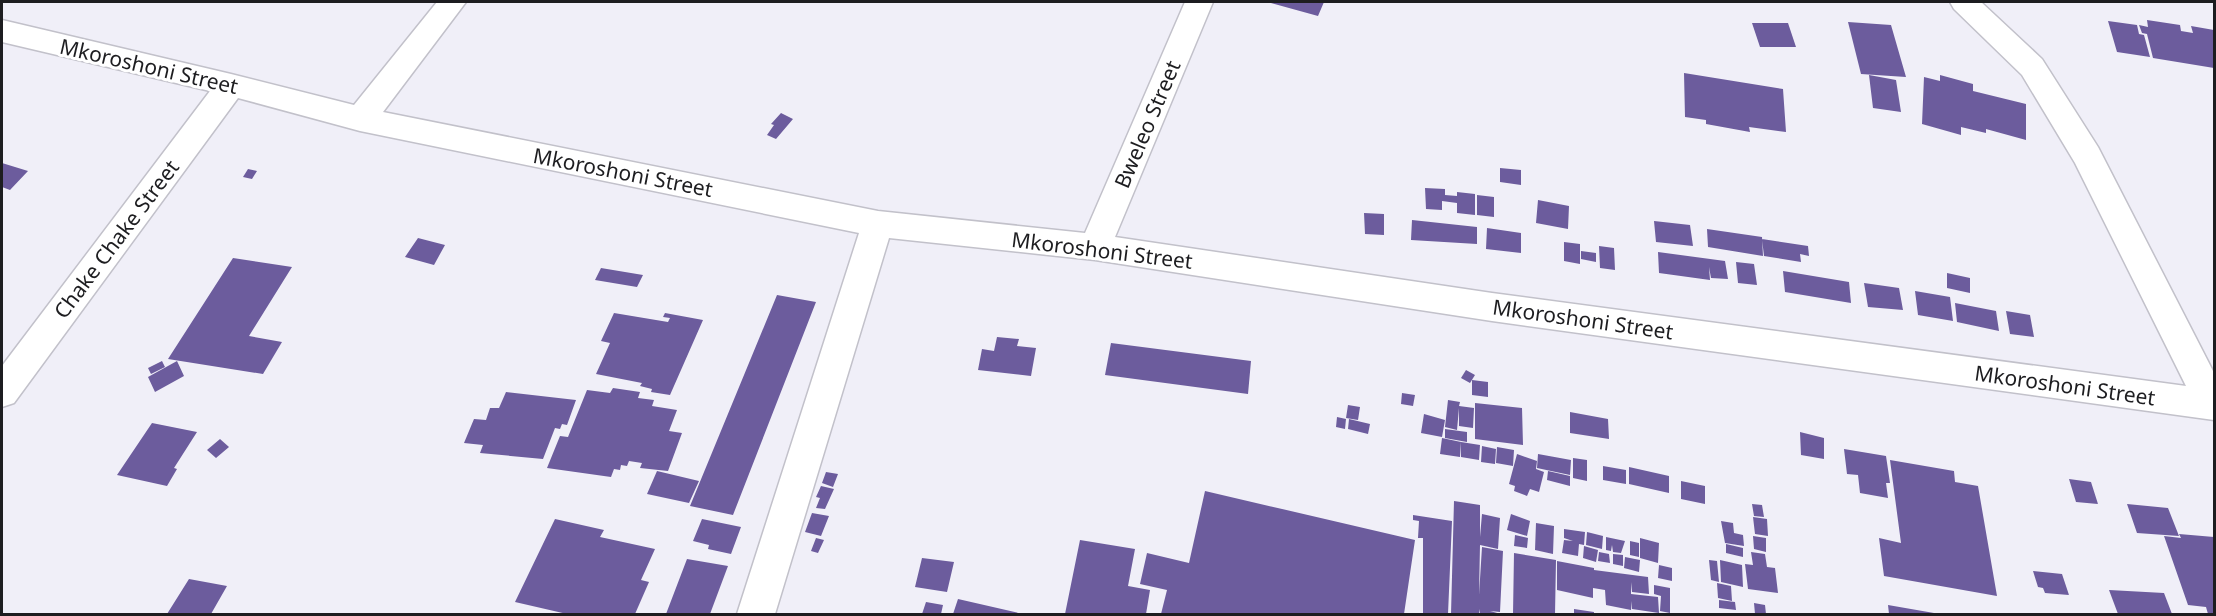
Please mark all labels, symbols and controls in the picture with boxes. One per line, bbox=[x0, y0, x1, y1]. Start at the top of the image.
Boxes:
street label: Mkoroshoni Street bbox=[57, 32, 241, 100]
street label: Bweleo Street bbox=[1108, 56, 1187, 192]
street label: Mkoroshoni Street bbox=[531, 141, 715, 203]
street label: Chake Chake Street bbox=[47, 154, 185, 324]
street label: Mkoroshoni Street bbox=[1010, 225, 1195, 275]
street label: Mkoroshoni Street bbox=[1491, 292, 1676, 346]
street label: Mkoroshoni Street bbox=[1973, 358, 2158, 412]

